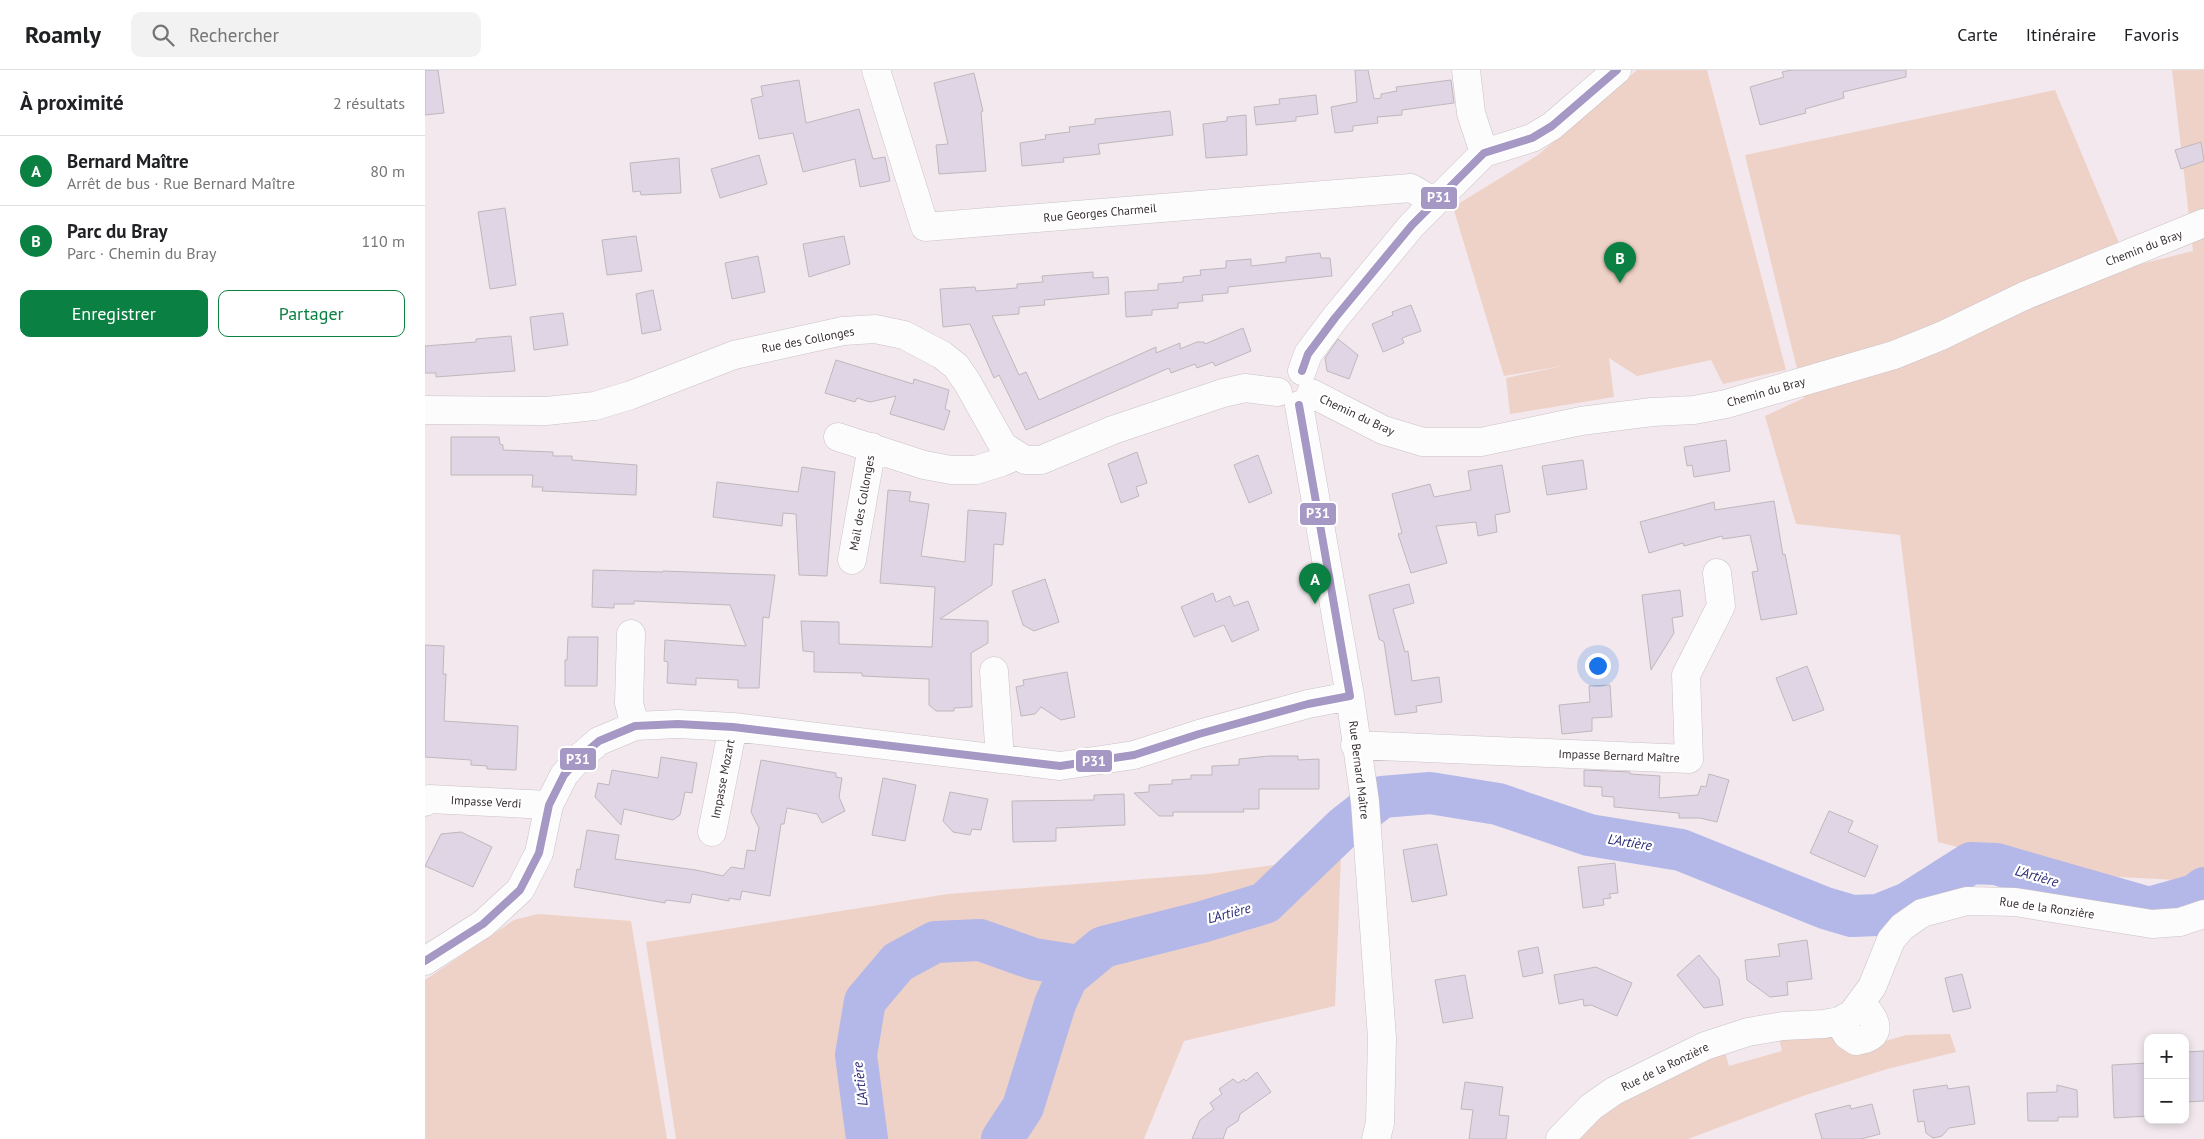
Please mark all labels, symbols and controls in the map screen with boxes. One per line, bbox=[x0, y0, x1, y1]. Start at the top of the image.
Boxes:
search box bbox=[131, 12, 481, 57]
text: Roamly bbox=[25, 19, 101, 50]
icon: search bbox=[149, 21, 177, 49]
text: Rechercher bbox=[189, 23, 279, 47]
text: Carte bbox=[1957, 23, 1998, 46]
text: Itinéraire bbox=[2026, 23, 2096, 46]
text: Favoris bbox=[2124, 23, 2179, 46]
text: À proximité bbox=[20, 89, 124, 116]
text: 2 résultats bbox=[333, 93, 405, 113]
text: Bernard Maître bbox=[67, 149, 189, 173]
text: A bbox=[31, 161, 41, 181]
text: 80 m bbox=[370, 161, 405, 181]
text: Arrêt de bus · Rue Bernard Maître bbox=[67, 173, 295, 193]
line badge: P31 bbox=[1420, 186, 1458, 210]
text: P31 bbox=[1427, 188, 1451, 206]
street label: Rue Georges Charmeil bbox=[1043, 200, 1158, 225]
text: Parc du Bray bbox=[67, 219, 168, 243]
street label: Chemin du Bray bbox=[2103, 226, 2185, 269]
text: B bbox=[31, 231, 41, 251]
text: 110 m bbox=[362, 231, 405, 251]
pin: B bbox=[1604, 242, 1636, 283]
text: Parc · Chemin du Bray bbox=[67, 243, 216, 263]
button: Enregistrer bbox=[20, 290, 208, 337]
button: Partager bbox=[218, 290, 405, 337]
street label: Rue des Collonges bbox=[760, 323, 856, 356]
street label: Chemin du Bray bbox=[1725, 373, 1807, 410]
street label: Chemin du Bray bbox=[1317, 391, 1397, 439]
street label: Mail des Collonges bbox=[846, 454, 877, 552]
line badge: P31 bbox=[1299, 502, 1337, 526]
text: P31 bbox=[1306, 504, 1330, 522]
pin: A bbox=[1299, 563, 1331, 604]
your location bbox=[1585, 653, 1611, 679]
street label: Rue Bernard Maître bbox=[1346, 720, 1373, 820]
street label: Impasse Mozart bbox=[707, 738, 738, 820]
street label: Impasse Bernard Maître bbox=[1558, 746, 1680, 765]
line badge: P31 bbox=[559, 747, 597, 771]
line badge: P31 bbox=[1075, 749, 1113, 773]
text: P31 bbox=[566, 750, 590, 768]
text: P31 bbox=[1082, 752, 1106, 770]
street label: Impasse Verdi bbox=[450, 792, 522, 811]
water label: L'Artière bbox=[1607, 830, 1654, 854]
water label: L'Artière bbox=[2013, 861, 2061, 891]
street label: Rue de la Ronzière bbox=[1999, 893, 2095, 922]
water label: L'Artière bbox=[1205, 898, 1253, 927]
map controls bbox=[2144, 1034, 2189, 1124]
button: + bbox=[2144, 1034, 2189, 1079]
street label: Rue de la Ronzière bbox=[1619, 1039, 1711, 1094]
water label: L'Artière bbox=[848, 1060, 872, 1107]
button: − bbox=[2144, 1079, 2189, 1124]

